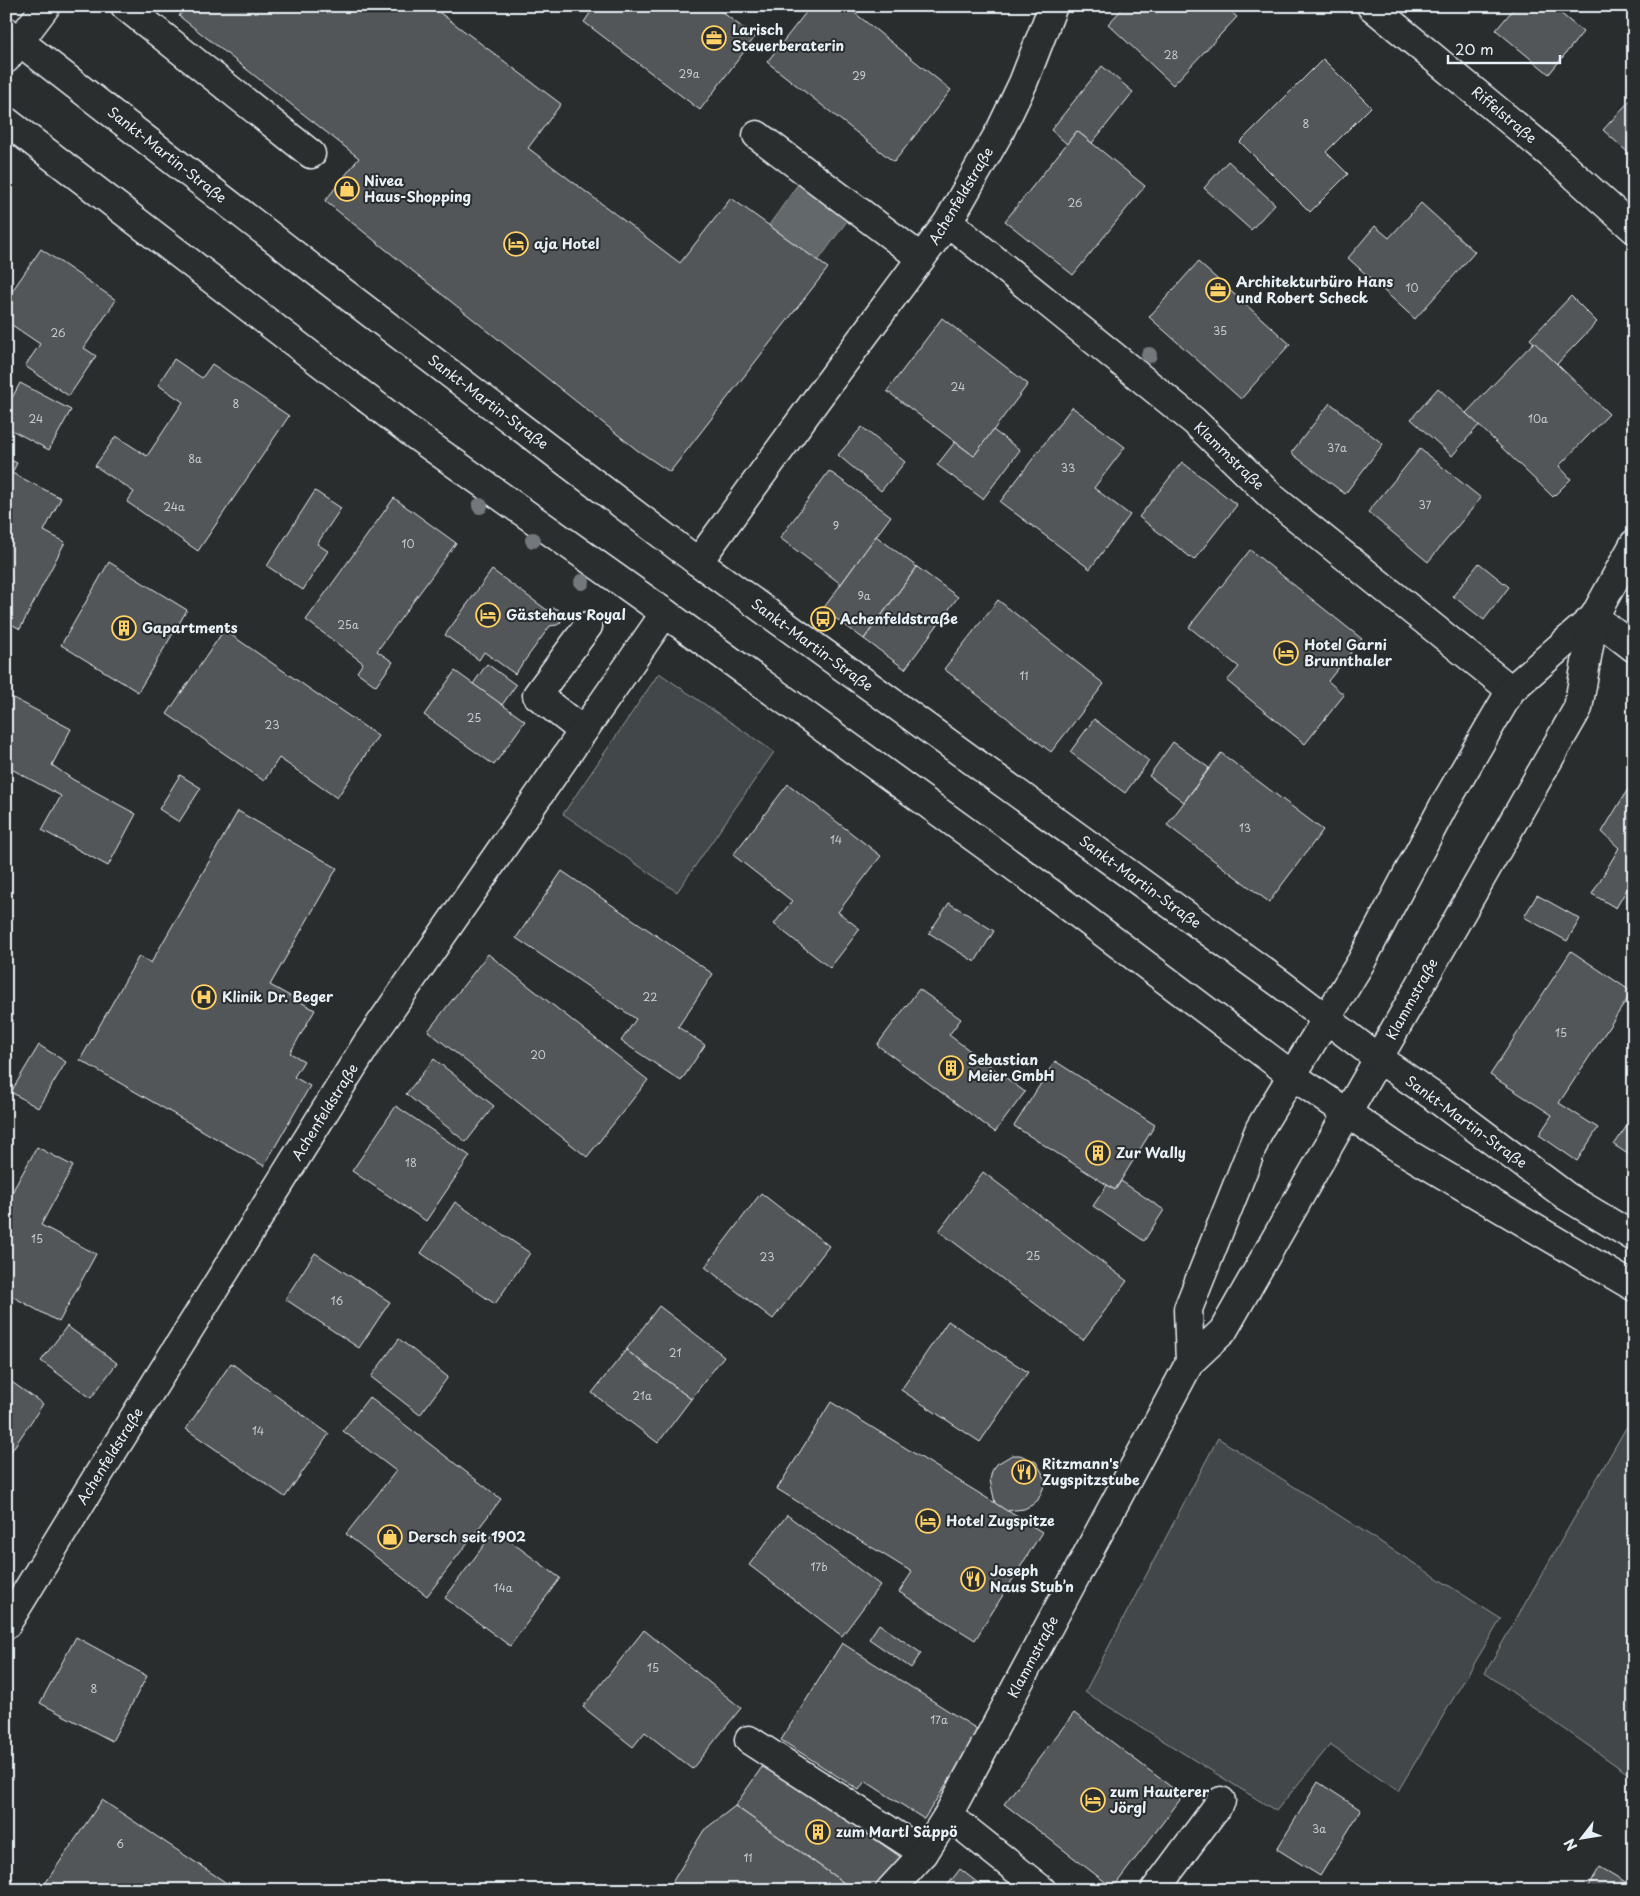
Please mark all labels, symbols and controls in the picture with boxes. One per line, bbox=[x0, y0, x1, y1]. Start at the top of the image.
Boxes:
place label: Larisch Steuerberaterin bbox=[732, 19, 844, 56]
office icon: Larisch Steuerberaterin bbox=[701, 25, 727, 51]
scale bar bbox=[1448, 32, 1560, 64]
text: 20 m bbox=[1455, 37, 1494, 60]
house number: 28 bbox=[1164, 46, 1178, 63]
house number: 29a bbox=[679, 65, 700, 82]
house number: 29 bbox=[852, 67, 866, 84]
street label: Riffelstraße bbox=[1467, 81, 1541, 148]
street label: Sankt-Martin-Straße bbox=[103, 101, 231, 208]
house number: 8 bbox=[1303, 115, 1310, 132]
street label: Achenfeldstraße bbox=[923, 143, 998, 249]
place label: Nivea Haus-Shopping bbox=[364, 170, 471, 207]
shop icon: Nivea Haus-Shopping bbox=[334, 176, 360, 202]
house number: 26 bbox=[1067, 194, 1083, 211]
hotel icon: aja Hotel bbox=[503, 231, 529, 257]
place label: aja Hotel bbox=[534, 233, 599, 254]
place label: Architekturbüro Hans und Robert Scheck bbox=[1236, 271, 1393, 308]
office icon: Architekturbüro Hans und Robert Scheck bbox=[1205, 277, 1231, 303]
house number: 10 bbox=[1406, 279, 1418, 296]
house number: 35 bbox=[1213, 322, 1227, 339]
house number: 26 bbox=[50, 324, 66, 341]
street label: Sankt-Martin-Straße bbox=[424, 349, 553, 454]
house number: 24 bbox=[951, 378, 965, 395]
house number: 8 bbox=[233, 395, 240, 412]
house number: 24 bbox=[29, 410, 43, 427]
house number: 10a bbox=[1528, 410, 1548, 427]
street label: Klammstraße bbox=[1190, 417, 1269, 495]
house number: 37a bbox=[1327, 439, 1347, 456]
house number: 8a bbox=[188, 450, 202, 467]
house number: 33 bbox=[1061, 459, 1075, 476]
house number: 37 bbox=[1419, 496, 1432, 513]
house number: 24a bbox=[163, 498, 185, 515]
house number: 9 bbox=[833, 517, 839, 534]
house number: 10 bbox=[402, 535, 414, 552]
house number: 9a bbox=[857, 587, 871, 604]
street label: Sankt-Martin-Straße bbox=[747, 593, 878, 696]
hotel icon: Gästehaus Royal bbox=[475, 602, 501, 628]
place label: Gästehaus Royal bbox=[506, 604, 626, 625]
bus stop icon: Achenfeldstraße bbox=[810, 606, 836, 632]
place label: Achenfeldstraße bbox=[839, 608, 958, 629]
building icon: Gapartments bbox=[111, 615, 137, 641]
house number: 25a bbox=[337, 616, 359, 633]
place label: Gapartments bbox=[142, 617, 238, 638]
place label: Hotel Garni Brunnthaler bbox=[1304, 634, 1393, 671]
hotel icon: Hotel Garni Brunnthaler bbox=[1273, 640, 1299, 666]
house number: 11 bbox=[1019, 667, 1029, 684]
house number: 25 bbox=[467, 709, 481, 726]
house number: 23 bbox=[265, 716, 279, 733]
house number: 13 bbox=[1239, 819, 1251, 836]
street label: Sankt-Martin-Straße bbox=[1075, 830, 1206, 933]
house number: 14 bbox=[830, 831, 842, 848]
street label: Klammstraße bbox=[1380, 954, 1443, 1043]
hospital icon: Klinik Dr. Beger bbox=[191, 984, 217, 1010]
place label: Klinik Dr. Beger bbox=[222, 986, 334, 1007]
house number: 22 bbox=[643, 988, 657, 1005]
house number: 15 bbox=[1555, 1024, 1567, 1041]
house number: 20 bbox=[530, 1046, 546, 1063]
place label: Sebastian Meier GmbH bbox=[968, 1049, 1055, 1086]
building icon: Sebastian Meier GmbH bbox=[938, 1055, 964, 1081]
street label: Achenfeldstraße bbox=[286, 1059, 363, 1164]
street label: Sankt-Martin-Straße bbox=[1401, 1070, 1532, 1173]
building icon: Zur Wally bbox=[1085, 1140, 1111, 1166]
place label: Zur Wally bbox=[1116, 1142, 1186, 1163]
house number: 18 bbox=[405, 1154, 417, 1171]
house number: 15 bbox=[31, 1230, 43, 1247]
house number: 25 bbox=[1026, 1247, 1040, 1264]
house number: 23 bbox=[760, 1248, 774, 1265]
house number: 16 bbox=[331, 1292, 344, 1309]
house number: 21 bbox=[669, 1344, 681, 1361]
house number: 21a bbox=[632, 1387, 652, 1404]
street label: Achenfeldstraße bbox=[71, 1403, 148, 1508]
house number: 14 bbox=[252, 1422, 264, 1439]
place label: Ritzmann's Zugspitzstube bbox=[1042, 1453, 1140, 1490]
restaurant icon: Ritzmann's Zugspitzstube bbox=[1011, 1459, 1037, 1485]
hotel icon: Hotel Zugspitze bbox=[915, 1508, 941, 1534]
place label: Hotel Zugspitze bbox=[946, 1510, 1055, 1531]
shop icon: Dersch seit 1902 bbox=[377, 1524, 403, 1550]
place label: Dersch seit 1902 bbox=[408, 1526, 526, 1547]
house number: 17b bbox=[810, 1558, 828, 1575]
place label: Joseph Naus Stub’n bbox=[990, 1560, 1074, 1597]
restaurant icon: Joseph Naus Stub’n bbox=[960, 1566, 986, 1592]
house number: 14a bbox=[493, 1579, 513, 1596]
street label: Klammstraße bbox=[1002, 1612, 1063, 1702]
house number: 15 bbox=[647, 1659, 659, 1676]
house number: 8 bbox=[91, 1680, 98, 1697]
house number: 17a bbox=[930, 1711, 948, 1728]
place label: zum Hauterer Jörgl bbox=[1110, 1781, 1210, 1818]
hotel icon: zum Hauterer Jörgl bbox=[1080, 1787, 1106, 1813]
north arrow bbox=[1558, 1814, 1608, 1864]
building icon: zum Martl Säppö bbox=[805, 1819, 831, 1845]
house number: 3a bbox=[1312, 1820, 1326, 1837]
place label: zum Martl Säppö bbox=[836, 1821, 957, 1842]
house number: 6 bbox=[116, 1835, 124, 1852]
text: N bbox=[1559, 1835, 1582, 1855]
house number: 11 bbox=[743, 1849, 753, 1866]

